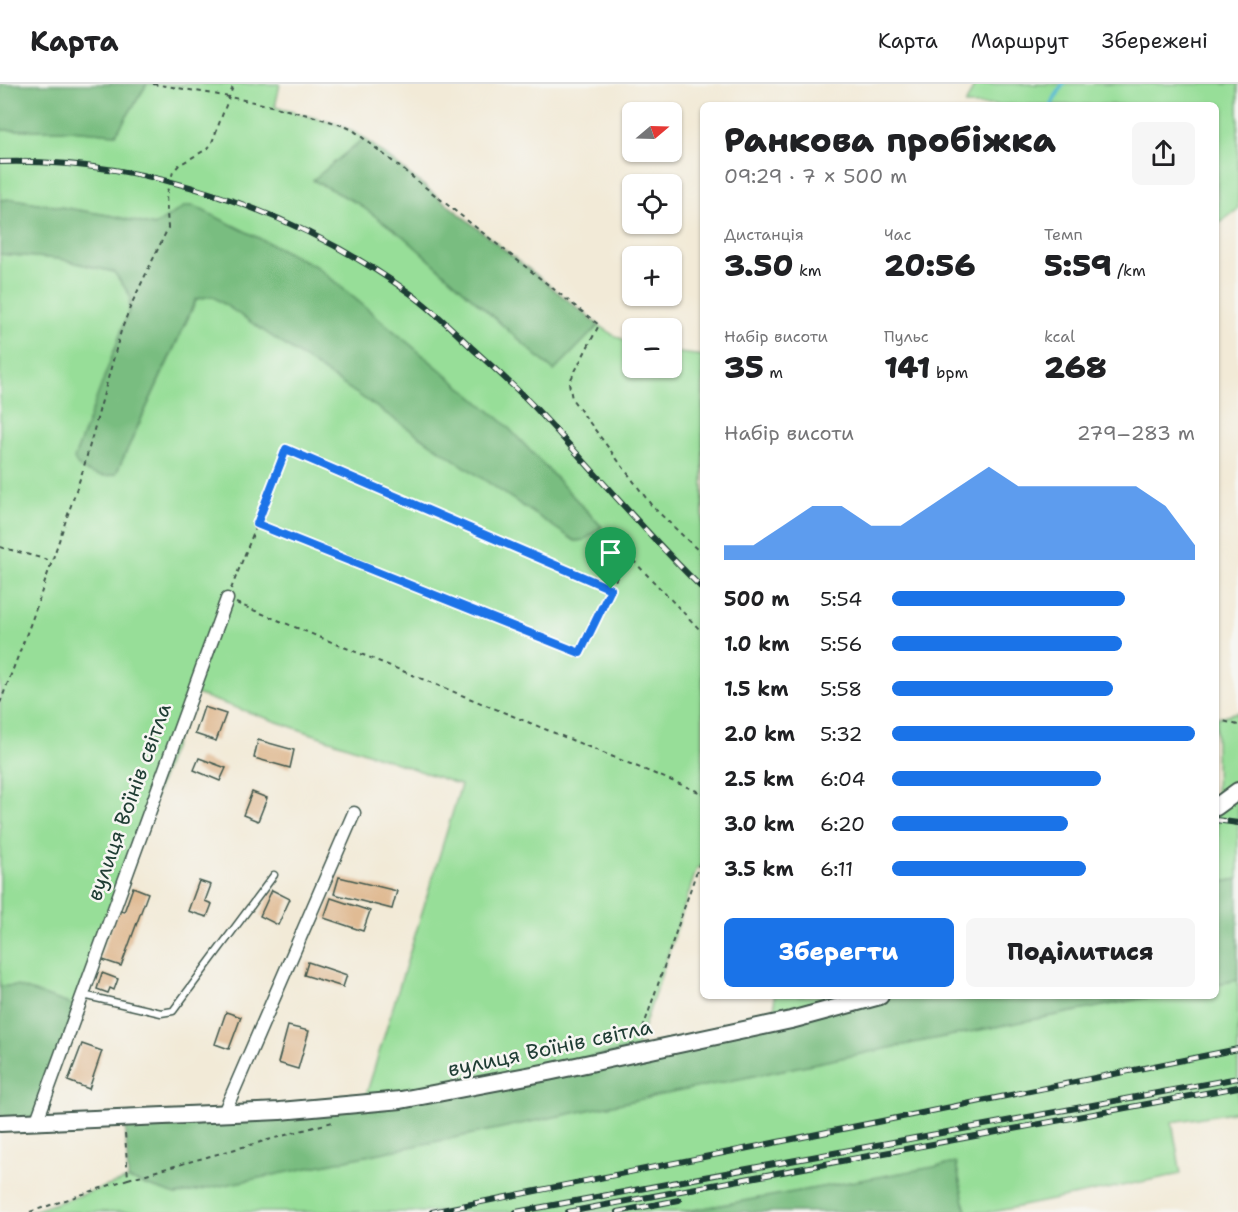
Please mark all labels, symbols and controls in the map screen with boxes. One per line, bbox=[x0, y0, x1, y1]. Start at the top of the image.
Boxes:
text: Карта bbox=[30, 22, 119, 60]
text: Карта bbox=[878, 27, 938, 55]
text: Маршрут bbox=[971, 27, 1069, 55]
text: Збережені bbox=[1102, 27, 1208, 55]
north arrow bbox=[622, 102, 682, 162]
map controls bbox=[622, 102, 682, 378]
text: Ранкова пробіжка bbox=[724, 118, 1056, 163]
button: share bbox=[1132, 122, 1195, 185]
text: 09:29 · 7 × 500 m bbox=[724, 163, 907, 189]
button: locate bbox=[622, 174, 682, 234]
text: Дистанція bbox=[724, 224, 804, 245]
text: Час bbox=[884, 224, 912, 245]
text: Темп bbox=[1044, 224, 1083, 245]
text: 3.50 bbox=[724, 245, 793, 286]
text: 20:56 bbox=[884, 245, 975, 286]
text: 5:59 bbox=[1044, 245, 1112, 286]
button: + bbox=[622, 246, 682, 306]
text: km bbox=[793, 260, 822, 281]
text: /km bbox=[1112, 260, 1146, 281]
button: − bbox=[622, 318, 682, 378]
text: Набір висоти bbox=[724, 326, 828, 347]
text: Пульс bbox=[884, 326, 929, 347]
text: kcal bbox=[1044, 326, 1075, 347]
text: 35 bbox=[724, 347, 764, 388]
text: 141 bbox=[884, 347, 931, 388]
text: 268 bbox=[1044, 347, 1107, 388]
text: m bbox=[764, 362, 783, 383]
text: bpm bbox=[931, 362, 968, 383]
text: Набір висоти bbox=[724, 420, 854, 446]
text: 279–283 m bbox=[1077, 420, 1195, 446]
pin bbox=[585, 527, 636, 589]
icon: arrive bbox=[594, 536, 627, 569]
text: 500 m bbox=[724, 586, 790, 612]
text: 5:54 bbox=[820, 586, 862, 612]
text: 1.0 km bbox=[724, 631, 789, 657]
text: 5:56 bbox=[820, 631, 863, 657]
text: 1.5 km bbox=[724, 676, 788, 702]
text: 5:58 bbox=[820, 676, 862, 702]
street label: вулиця Воїнів світла bbox=[80, 699, 178, 905]
text: 2.0 km bbox=[724, 721, 795, 747]
text: 5:32 bbox=[820, 721, 863, 747]
text: 2.5 km bbox=[724, 766, 794, 792]
text: 6:04 bbox=[820, 766, 866, 792]
text: 3.0 km bbox=[724, 811, 795, 837]
text: 6:20 bbox=[820, 811, 865, 837]
text: 3.5 km bbox=[724, 856, 794, 882]
text: 6:11 bbox=[820, 856, 853, 882]
button: Зберегти bbox=[724, 918, 954, 987]
button: Поділитися bbox=[966, 918, 1195, 987]
street label: вулиця Воїнів світла bbox=[445, 1013, 655, 1083]

